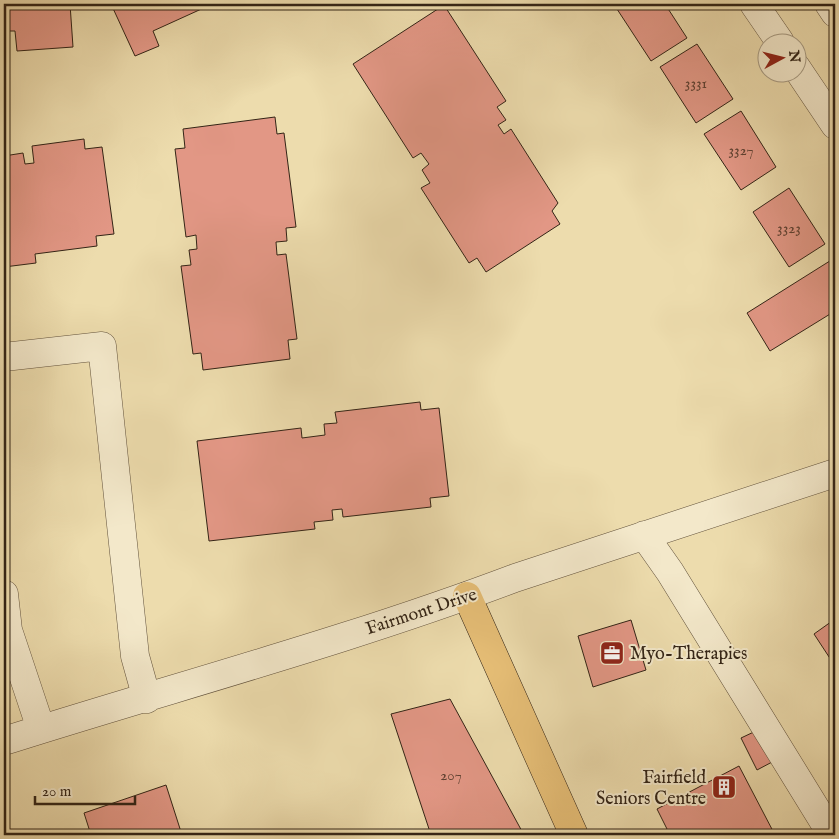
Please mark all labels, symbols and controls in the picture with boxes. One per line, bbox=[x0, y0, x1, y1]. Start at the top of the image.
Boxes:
north arrow bbox=[756, 32, 806, 82]
text: N bbox=[784, 48, 804, 64]
house number: 3331 bbox=[685, 74, 707, 93]
house number: 3327 bbox=[728, 141, 754, 160]
house number: 3323 bbox=[777, 219, 801, 238]
street label: Fairmont Drive bbox=[363, 584, 480, 641]
office icon: Myo-Therapies bbox=[599, 640, 625, 666]
place label: Myo-Therapies bbox=[630, 643, 747, 666]
house number: 207 bbox=[440, 766, 462, 785]
place label: Fairfield Seniors Centre bbox=[596, 767, 706, 811]
scale bar bbox=[35, 774, 135, 806]
building icon: Fairfield Seniors Centre bbox=[711, 774, 737, 800]
text: 20 m bbox=[42, 782, 72, 801]

